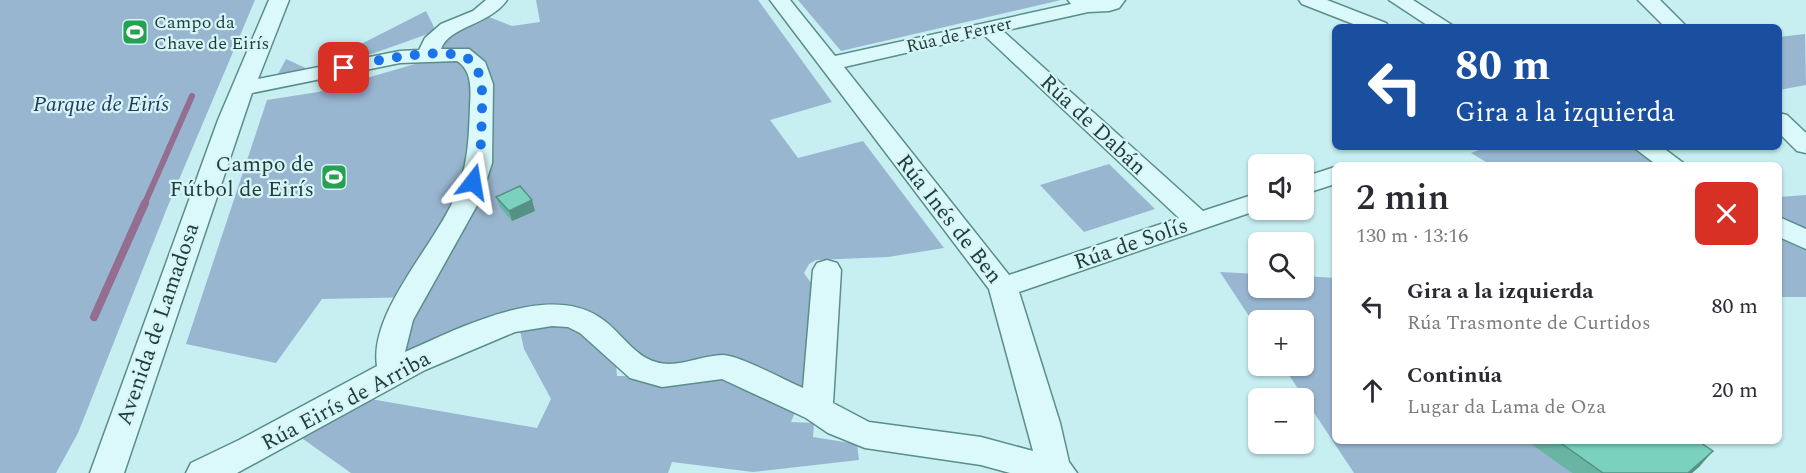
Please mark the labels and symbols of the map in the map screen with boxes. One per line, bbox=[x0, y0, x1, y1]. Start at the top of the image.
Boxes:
place label: Campo da Chave de Eirís bbox=[154, 9, 269, 57]
street label: Rúa de Ferrer bbox=[903, 10, 1015, 60]
sports icon: Campo da Chave de Eirís bbox=[120, 17, 150, 47]
pin bbox=[318, 42, 369, 93]
street label: Rúa de Dabán bbox=[1032, 67, 1154, 183]
park label: Parque de Eirís bbox=[33, 88, 169, 121]
street label: Rúa Inés de Ben bbox=[888, 147, 1010, 291]
place label: Campo de Fútbol de Eirís bbox=[170, 148, 314, 206]
position arrow bbox=[441, 150, 505, 214]
sports icon: Campo de Fútbol de Eirís bbox=[319, 162, 349, 192]
street label: Rúa de Solís bbox=[1070, 209, 1192, 279]
street label: Avenida de Lamadosa bbox=[108, 218, 208, 430]
street label: Rúa Eirís de Arriba bbox=[255, 342, 437, 460]

